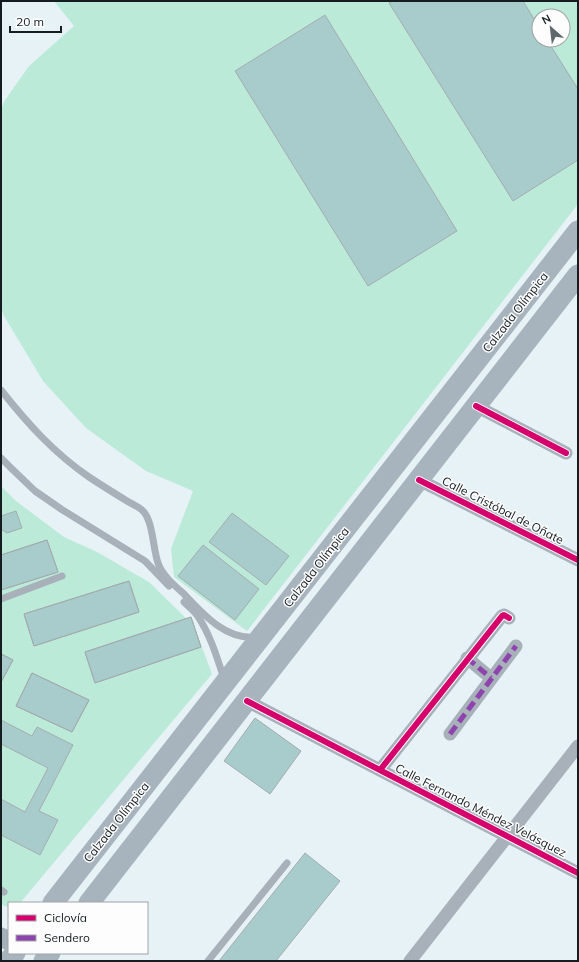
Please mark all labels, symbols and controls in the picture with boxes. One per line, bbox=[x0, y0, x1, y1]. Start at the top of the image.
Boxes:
scale bar bbox=[10, 8, 61, 34]
north arrow bbox=[531, 8, 571, 48]
text: N bbox=[539, 11, 553, 27]
text: 20 m bbox=[16, 14, 44, 29]
street label: Calzada Olímpica bbox=[479, 269, 551, 355]
street label: Calle Cristóbal de Oñate bbox=[440, 473, 566, 547]
street label: Calzada Olímpica bbox=[280, 524, 352, 610]
street label: Calle Fernando Méndez Velásquez bbox=[393, 760, 569, 860]
street label: Calzada Olímpica bbox=[80, 779, 152, 865]
legend bbox=[8, 902, 148, 954]
text: Ciclovía bbox=[44, 910, 87, 925]
text: Sendero bbox=[44, 930, 90, 945]

